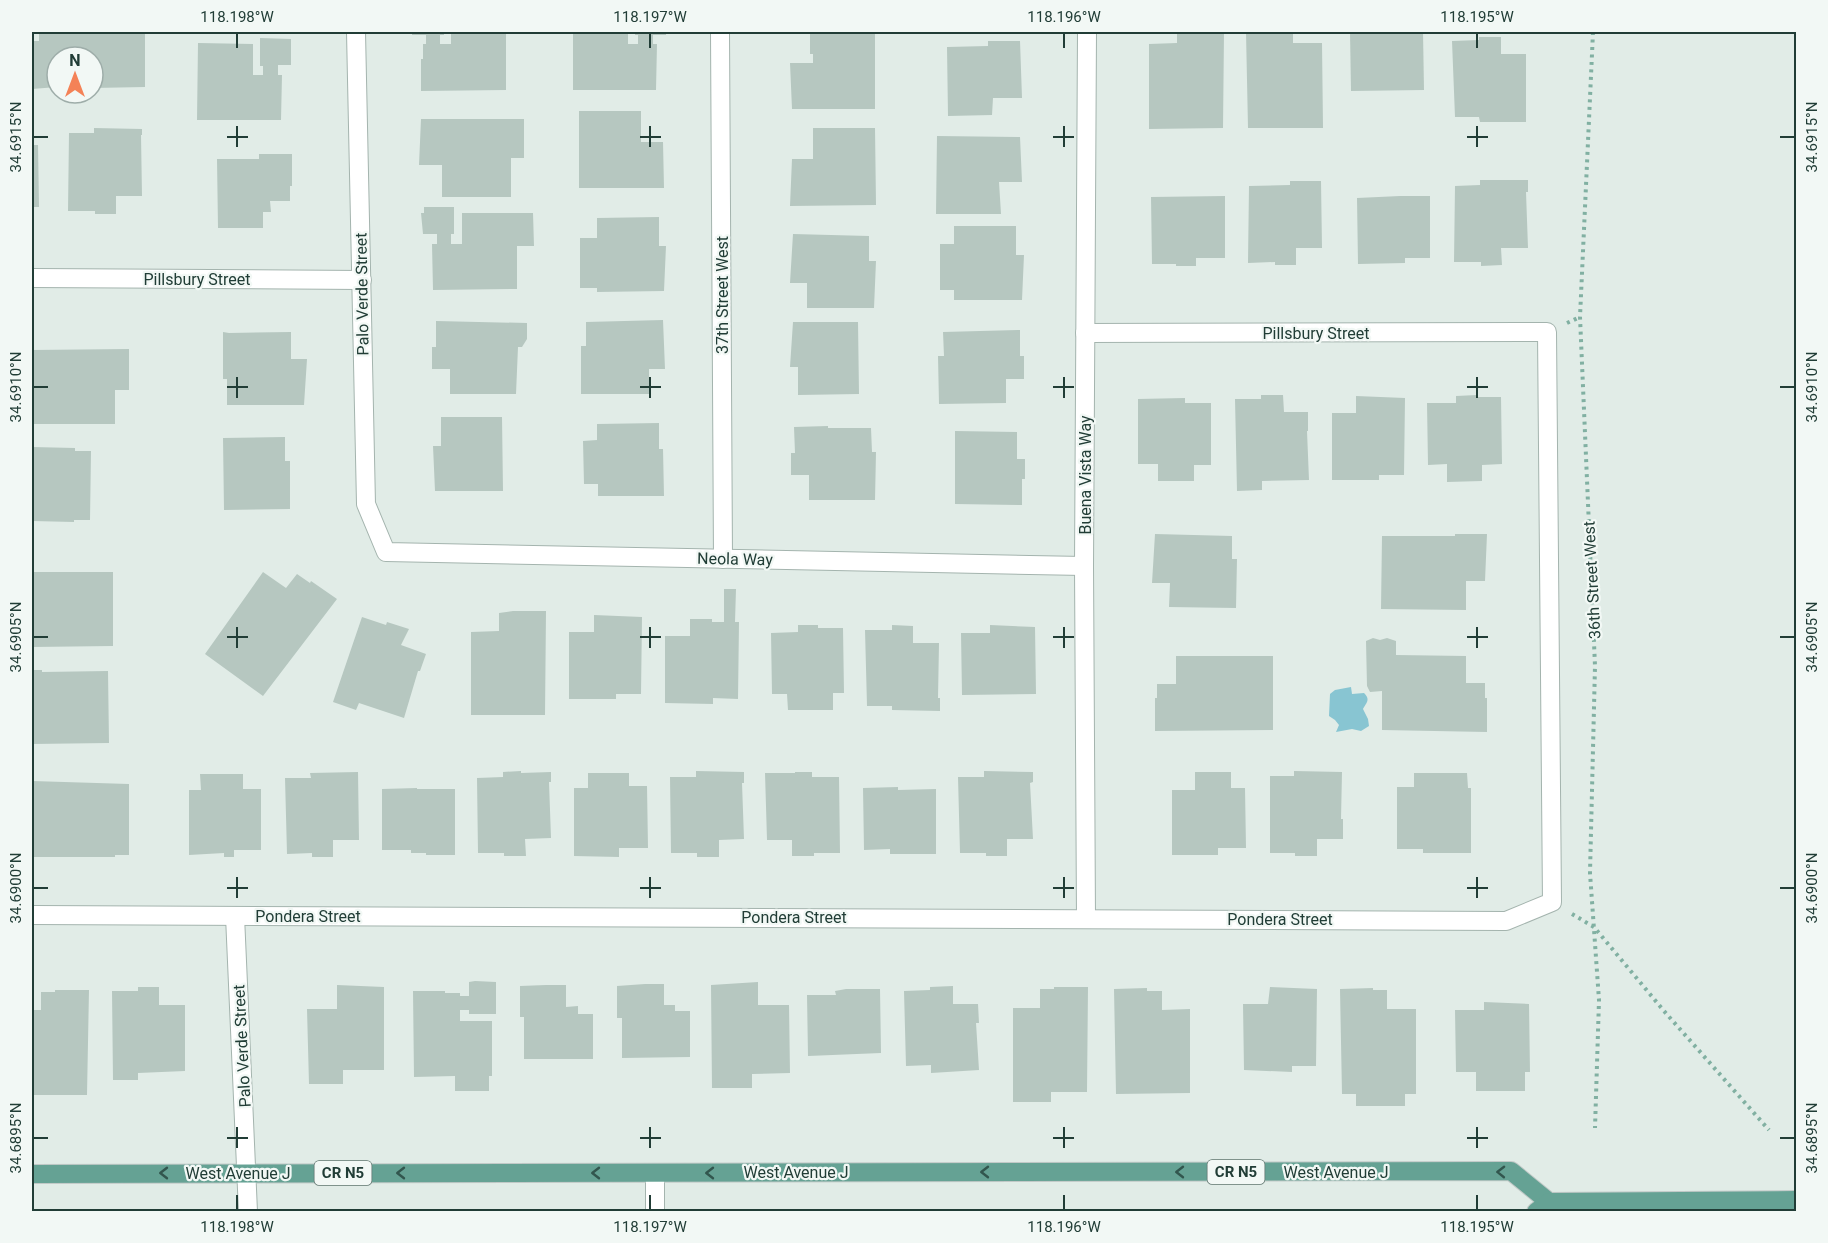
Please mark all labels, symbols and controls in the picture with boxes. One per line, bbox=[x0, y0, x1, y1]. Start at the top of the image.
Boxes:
text: 118.198°W bbox=[200, 8, 274, 26]
text: 118.197°W bbox=[613, 8, 687, 26]
text: 118.196°W bbox=[1027, 8, 1101, 26]
text: 118.195°W bbox=[1440, 8, 1514, 26]
north arrow bbox=[45, 45, 105, 105]
text: N bbox=[69, 51, 81, 70]
text: 34.6915°N bbox=[7, 102, 25, 172]
text: 34.6915°N bbox=[1803, 102, 1821, 172]
street label: Palo Verde Street bbox=[351, 232, 373, 356]
street label: 37th Street West bbox=[713, 236, 732, 354]
street label: Pillsbury Street bbox=[143, 270, 251, 289]
street label: Pillsbury Street bbox=[1262, 324, 1370, 343]
text: 34.6910°N bbox=[7, 352, 25, 422]
text: 34.6910°N bbox=[1803, 352, 1821, 422]
street label: Buena Vista Way bbox=[1076, 415, 1095, 535]
street label: 36th Street West bbox=[1579, 521, 1605, 639]
street label: Neola Way bbox=[697, 549, 773, 569]
text: 34.6905°N bbox=[7, 602, 25, 672]
text: 34.6905°N bbox=[1803, 602, 1821, 672]
text: 34.6900°N bbox=[7, 853, 25, 923]
text: 34.6900°N bbox=[1803, 853, 1821, 923]
street label: Pondera Street bbox=[255, 907, 361, 926]
street label: Pondera Street bbox=[741, 908, 847, 927]
street label: Pondera Street bbox=[1227, 910, 1333, 929]
street label: Palo Verde Street bbox=[229, 984, 255, 1108]
text: 34.6895°N bbox=[7, 1103, 25, 1173]
text: 34.6895°N bbox=[1803, 1103, 1821, 1173]
road number: CR N5 bbox=[1208, 1160, 1264, 1184]
road number: CR N5 bbox=[314, 1161, 372, 1185]
street label: West Avenue J bbox=[743, 1163, 849, 1182]
street label: West Avenue J bbox=[1283, 1163, 1389, 1182]
street label: West Avenue J bbox=[185, 1164, 291, 1183]
one-way arrow bbox=[1497, 1165, 1506, 1178]
one-way arrow bbox=[981, 1166, 990, 1178]
one-way arrow bbox=[1176, 1166, 1185, 1178]
one-way arrow bbox=[160, 1167, 169, 1180]
one-way arrow bbox=[397, 1167, 406, 1179]
one-way arrow bbox=[592, 1167, 601, 1179]
one-way arrow bbox=[705, 1167, 714, 1179]
text: 118.198°W bbox=[200, 1218, 274, 1236]
text: 118.197°W bbox=[613, 1218, 687, 1236]
text: 118.196°W bbox=[1027, 1218, 1101, 1236]
text: 118.195°W bbox=[1440, 1218, 1514, 1236]

